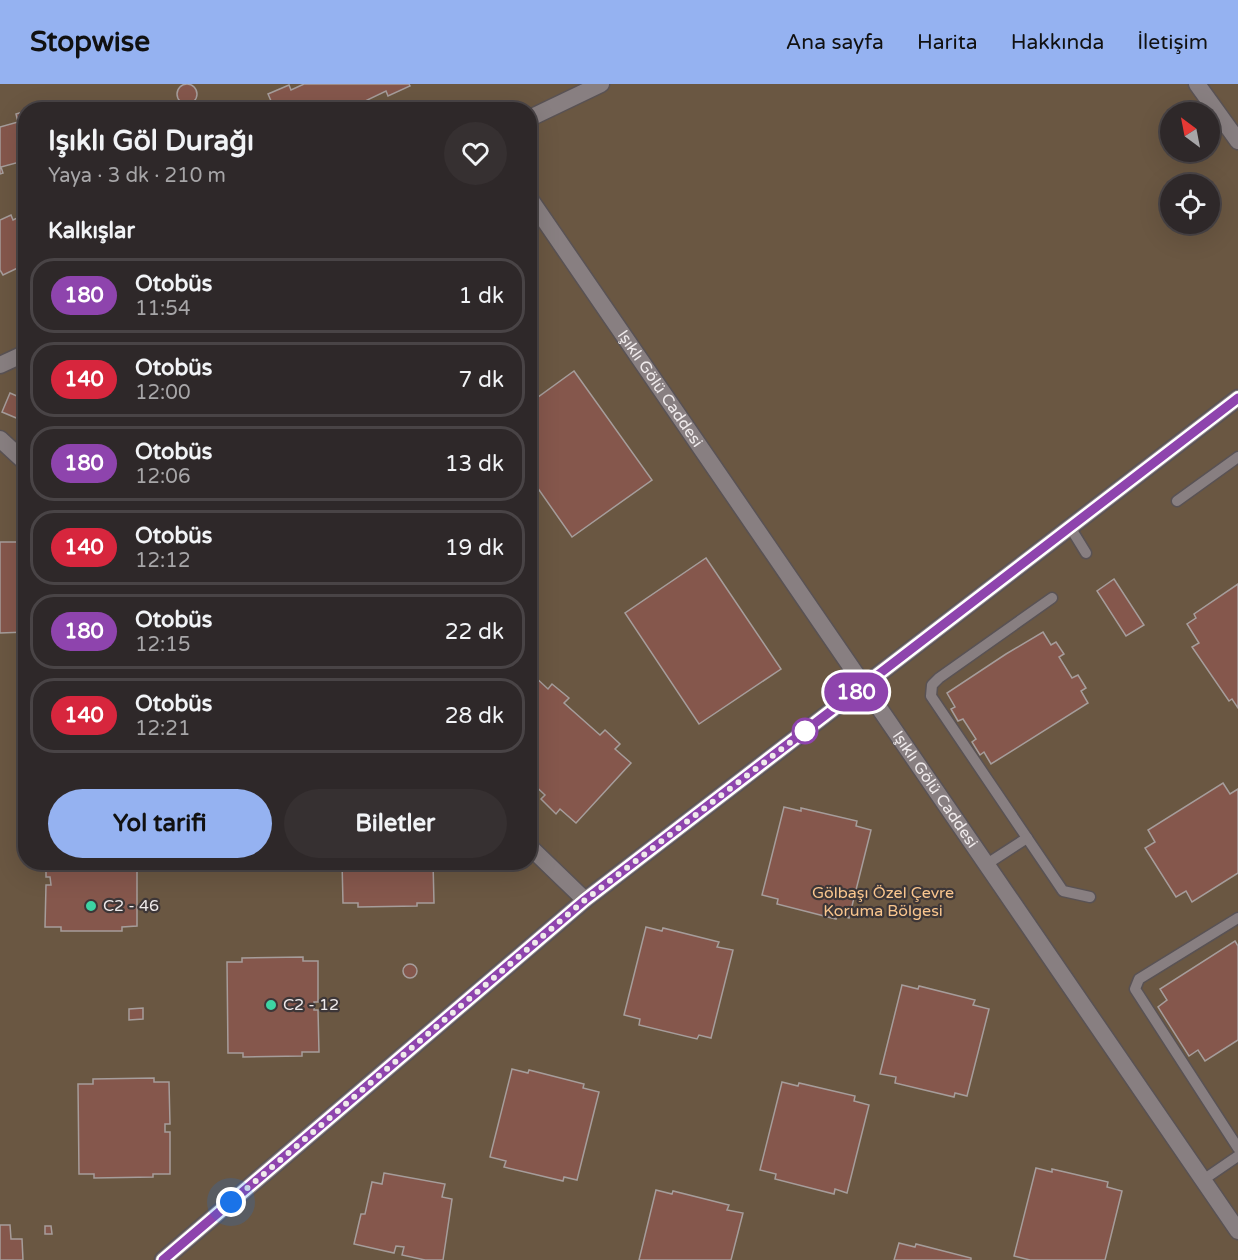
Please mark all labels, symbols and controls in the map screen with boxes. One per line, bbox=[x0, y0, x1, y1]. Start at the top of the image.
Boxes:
text: Stopwise bbox=[30, 25, 150, 59]
text: Ana sayfa bbox=[786, 30, 884, 55]
text: Harita bbox=[917, 30, 978, 55]
text: Hakkında bbox=[1011, 30, 1104, 55]
text: İletişim bbox=[1137, 30, 1208, 55]
north arrow bbox=[1160, 102, 1220, 162]
map controls bbox=[1160, 102, 1220, 234]
button: heart bbox=[444, 122, 507, 185]
text: Işıklı Göl Durağı bbox=[48, 124, 254, 158]
text: Yaya · 3 dk · 210 m bbox=[48, 164, 226, 188]
button: locate bbox=[1160, 174, 1220, 234]
text: Kalkışlar bbox=[48, 218, 135, 244]
text: Otobüs bbox=[135, 271, 212, 297]
text: 180 bbox=[64, 283, 104, 308]
text: 1 dk bbox=[459, 283, 504, 309]
text: 11:54 bbox=[135, 297, 190, 321]
street label: Işıklı Gölü Caddesi bbox=[613, 326, 707, 451]
text: Otobüs bbox=[135, 355, 212, 381]
text: 140 bbox=[64, 367, 104, 392]
text: 7 dk bbox=[459, 367, 504, 393]
text: 12:00 bbox=[135, 381, 190, 405]
text: Otobüs bbox=[135, 439, 212, 465]
text: 180 bbox=[64, 451, 104, 476]
text: 13 dk bbox=[445, 451, 504, 477]
text: 12:06 bbox=[135, 465, 190, 489]
text: Otobüs bbox=[135, 523, 212, 549]
text: 140 bbox=[64, 535, 104, 560]
text: 19 dk bbox=[445, 535, 504, 561]
text: 12:12 bbox=[135, 549, 190, 573]
text: Otobüs bbox=[135, 607, 212, 633]
text: 180 bbox=[64, 619, 104, 644]
text: 22 dk bbox=[445, 619, 504, 645]
text: 12:15 bbox=[135, 633, 190, 657]
line badge: 180 bbox=[822, 672, 890, 712]
text: 180 bbox=[836, 680, 876, 705]
text: Otobüs bbox=[135, 691, 212, 717]
text: 140 bbox=[64, 703, 104, 728]
text: 28 dk bbox=[445, 703, 504, 729]
text: 12:21 bbox=[135, 717, 190, 741]
unlabelled marker bbox=[792, 718, 818, 744]
street label: Işıklı Gölü Caddesi bbox=[888, 727, 982, 852]
button: Yol tarifi bbox=[48, 789, 272, 858]
button: Biletler bbox=[284, 789, 507, 858]
park label: Gölbaşı Özel Çevre Koruma Bölgesi bbox=[812, 883, 954, 921]
place label: C2 - 46 bbox=[103, 896, 159, 916]
marker: C2 - 46 bbox=[84, 899, 98, 913]
place label: C2 - 12 bbox=[283, 995, 339, 1015]
marker: C2 - 12 bbox=[264, 998, 278, 1012]
your location bbox=[216, 1187, 246, 1217]

